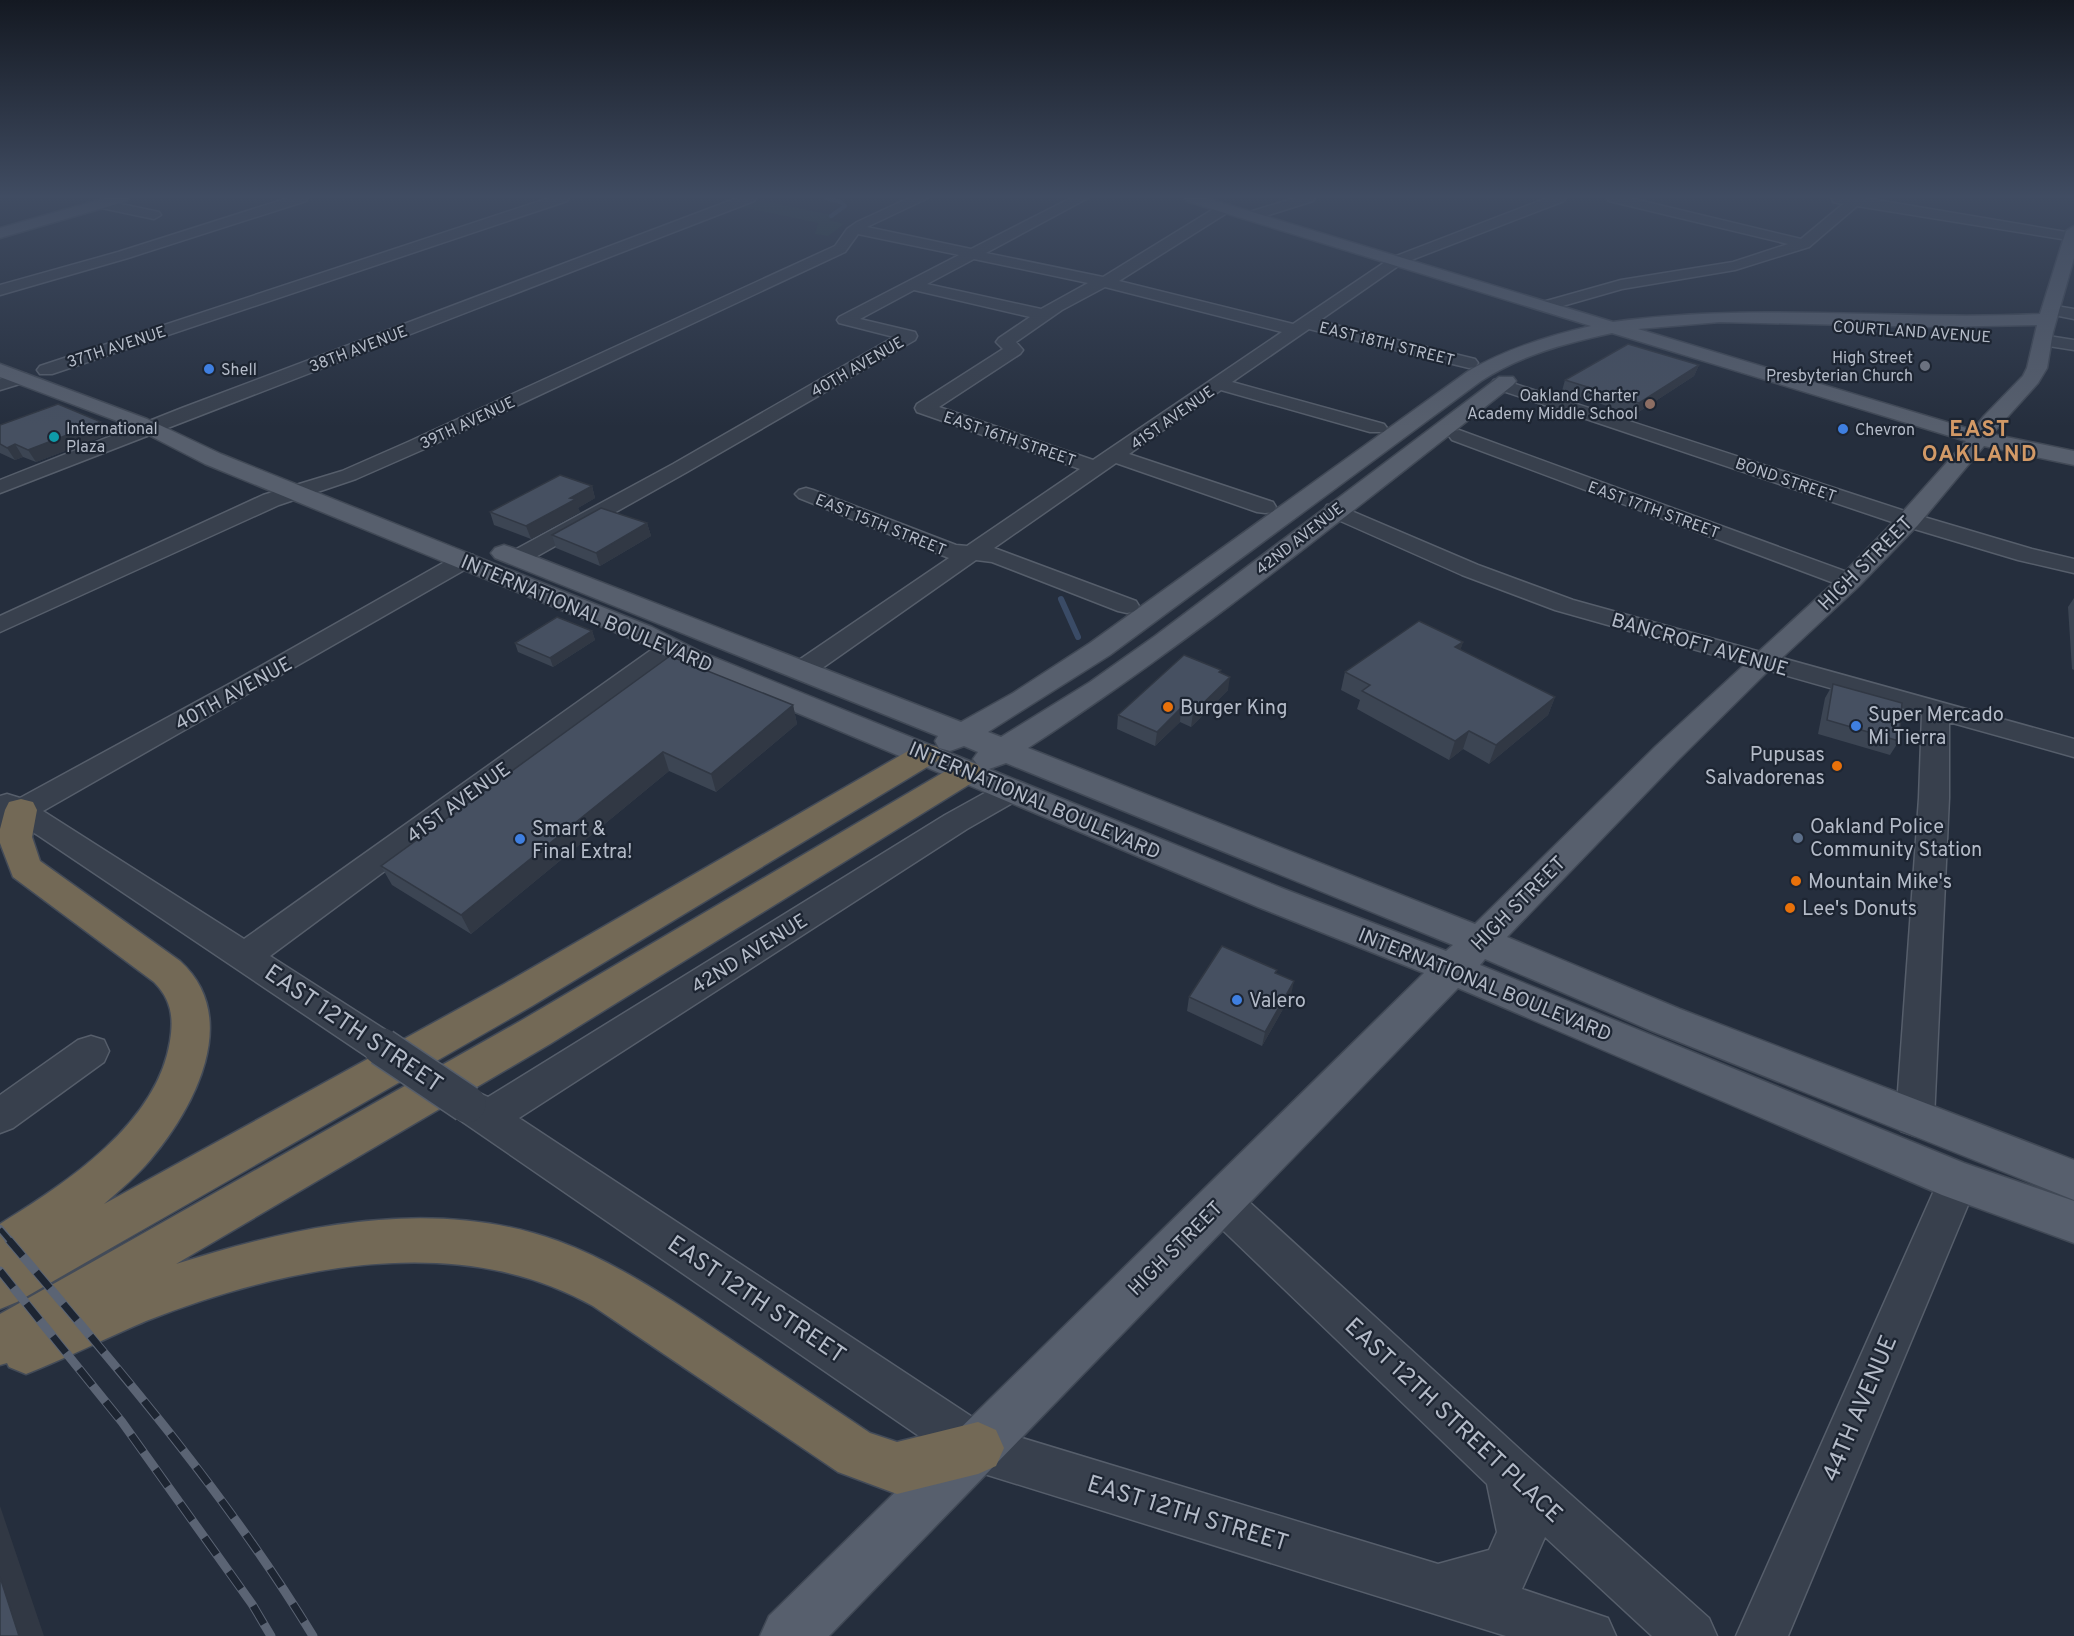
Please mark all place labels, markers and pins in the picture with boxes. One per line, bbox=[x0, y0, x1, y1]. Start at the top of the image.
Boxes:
place label: High Street Presbyterian Church bbox=[1766, 349, 1913, 387]
marker: High Street Presbyterian Church bbox=[1918, 359, 1932, 373]
place label: Shell bbox=[221, 361, 257, 381]
marker: Shell bbox=[202, 362, 216, 376]
place label: Oakland Charter Academy Middle School bbox=[1467, 387, 1638, 425]
marker: Oakland Charter Academy Middle School bbox=[1643, 397, 1657, 411]
place label: International Plaza bbox=[66, 420, 158, 458]
place label: Chevron bbox=[1855, 421, 1915, 441]
marker: Chevron bbox=[1836, 422, 1850, 436]
marker: International Plaza bbox=[47, 430, 61, 444]
place label: Burger King bbox=[1180, 696, 1288, 722]
marker: Burger King bbox=[1161, 700, 1175, 714]
place label: Super Mercado Mi Tierra bbox=[1868, 703, 2004, 752]
marker: Super Mercado Mi Tierra bbox=[1849, 719, 1863, 733]
place label: Pupusas Salvadorenas bbox=[1705, 743, 1825, 792]
marker: Pupusas Salvadorenas bbox=[1830, 759, 1844, 773]
place label: Oakland Police Community Station bbox=[1810, 815, 1982, 864]
place label: Smart & Final Extra! bbox=[532, 817, 632, 866]
marker: Oakland Police Community Station bbox=[1791, 831, 1805, 845]
marker: Smart & Final Extra! bbox=[513, 832, 527, 846]
place label: Mountain Mike's bbox=[1808, 870, 1952, 896]
marker: Mountain Mike's bbox=[1789, 874, 1803, 888]
place label: Lee's Donuts bbox=[1802, 897, 1917, 923]
marker: Lee's Donuts bbox=[1783, 901, 1797, 915]
place label: Valero bbox=[1249, 989, 1306, 1015]
marker: Valero bbox=[1230, 993, 1244, 1007]

